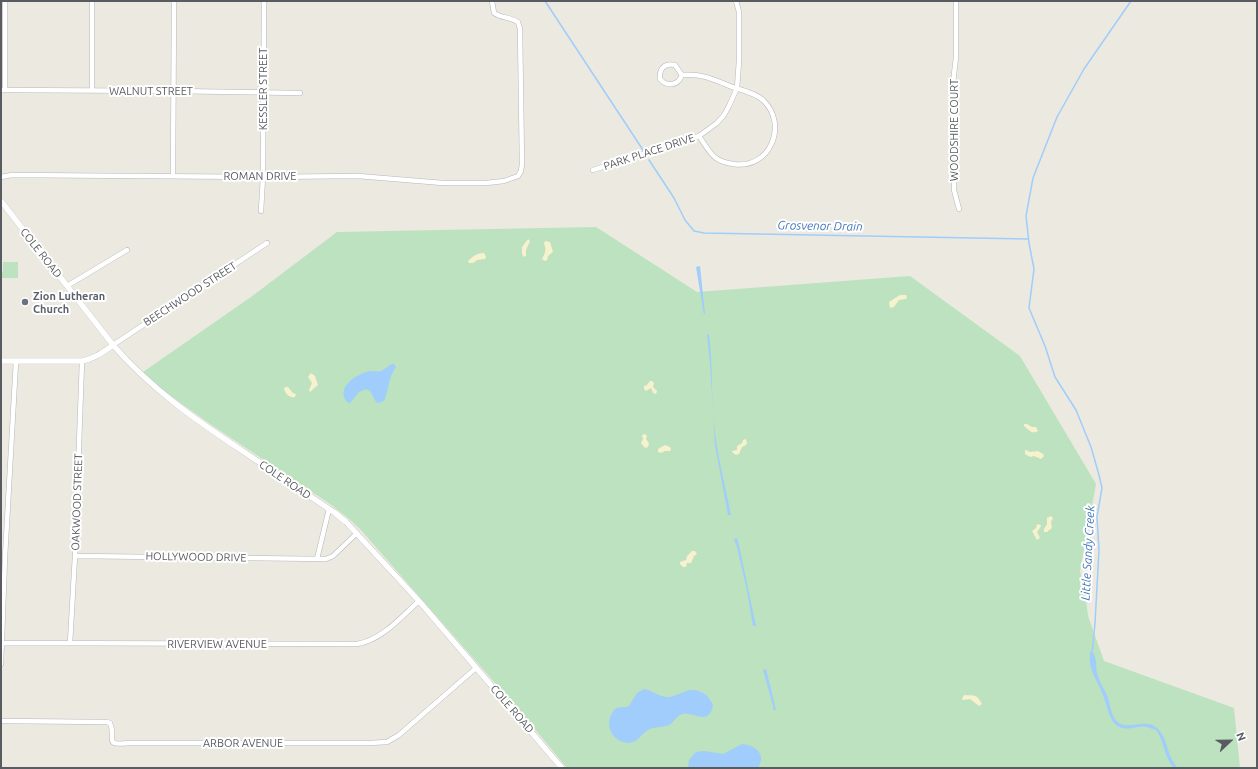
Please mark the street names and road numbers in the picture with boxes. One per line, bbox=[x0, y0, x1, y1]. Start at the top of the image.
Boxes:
street label: KESSLER STREET bbox=[256, 48, 270, 130]
street label: WOODSHIRE COURT bbox=[947, 79, 961, 181]
street label: WALNUT STREET bbox=[109, 84, 193, 98]
street label: PARK PLACE DRIVE bbox=[602, 131, 696, 173]
street label: ROMAN DRIVE bbox=[223, 169, 297, 183]
street label: COLE ROAD bbox=[17, 225, 65, 281]
street label: BEECHWOOD STREET bbox=[141, 259, 239, 329]
street label: OAKWOOD STREET bbox=[69, 453, 85, 551]
street label: COLE ROAD bbox=[257, 458, 313, 502]
street label: HOLLYWOOD DRIVE bbox=[145, 550, 247, 564]
street label: RIVERVIEW AVENUE bbox=[167, 637, 267, 651]
street label: COLE ROAD bbox=[487, 682, 537, 736]
street label: ARBOR AVENUE bbox=[203, 736, 283, 750]

